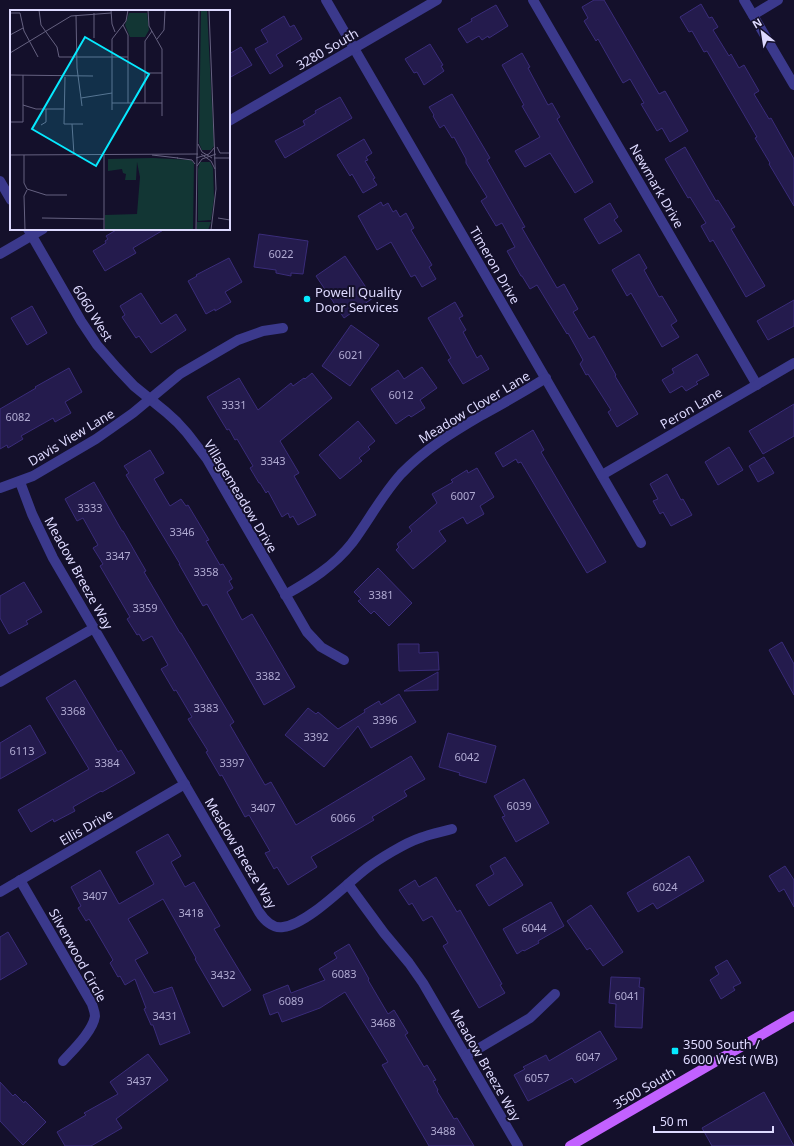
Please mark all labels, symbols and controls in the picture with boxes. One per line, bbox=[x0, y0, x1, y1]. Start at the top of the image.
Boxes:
inset map bbox=[10, 10, 230, 230]
north arrow bbox=[742, 12, 782, 52]
text: N bbox=[749, 14, 764, 32]
street label: 3280 South bbox=[293, 24, 361, 74]
street label: Newmark Drive bbox=[626, 141, 688, 231]
street label: Timeron Drive bbox=[466, 223, 524, 307]
house number: 6022 bbox=[268, 246, 294, 261]
street label: 6060 West bbox=[69, 281, 118, 345]
place label: Powell Quality Door Services bbox=[315, 283, 402, 316]
marker: Powell Quality Door Services bbox=[302, 294, 312, 304]
house number: 6021 bbox=[338, 347, 364, 362]
street label: Meadow Clover Lane bbox=[415, 367, 533, 447]
street label: Peron Lane bbox=[657, 383, 725, 433]
house number: 6012 bbox=[388, 387, 414, 402]
house number: 3331 bbox=[221, 397, 247, 412]
street label: Davis View Lane bbox=[25, 404, 117, 470]
house number: 6082 bbox=[5, 409, 31, 424]
street label: Villagemeadow Drive bbox=[200, 436, 282, 556]
house number: 3343 bbox=[260, 453, 286, 468]
house number: 6007 bbox=[450, 488, 476, 503]
house number: 3333 bbox=[77, 500, 103, 515]
street label: Meadow Breeze Way bbox=[41, 513, 118, 633]
house number: 3346 bbox=[169, 524, 195, 539]
house number: 3347 bbox=[105, 548, 131, 563]
house number: 3358 bbox=[193, 564, 219, 579]
house number: 3381 bbox=[368, 587, 394, 602]
house number: 3359 bbox=[132, 600, 158, 615]
house number: 3382 bbox=[255, 668, 281, 683]
house number: 3383 bbox=[193, 700, 219, 715]
house number: 3368 bbox=[60, 703, 86, 718]
house number: 3396 bbox=[372, 712, 398, 727]
house number: 3392 bbox=[303, 729, 329, 744]
house number: 6113 bbox=[9, 743, 35, 758]
house number: 6042 bbox=[454, 749, 480, 764]
house number: 3384 bbox=[94, 755, 120, 770]
house number: 3397 bbox=[219, 755, 245, 770]
street label: Meadow Breeze Way bbox=[201, 794, 281, 912]
house number: 6039 bbox=[506, 798, 532, 813]
house number: 3407 bbox=[250, 800, 276, 815]
street label: Ellis Drive bbox=[56, 804, 116, 850]
house number: 6066 bbox=[330, 810, 356, 825]
house number: 6024 bbox=[652, 879, 678, 894]
house number: 3407 bbox=[82, 888, 108, 903]
street label: Silverwood Circle bbox=[45, 905, 111, 1005]
house number: 3418 bbox=[178, 905, 204, 920]
house number: 6044 bbox=[521, 920, 547, 935]
house number: 6083 bbox=[331, 966, 357, 981]
house number: 3432 bbox=[210, 967, 236, 982]
house number: 6041 bbox=[614, 988, 640, 1003]
house number: 6089 bbox=[278, 993, 304, 1008]
street label: Meadow Breeze Way bbox=[447, 1006, 526, 1124]
house number: 3431 bbox=[152, 1008, 178, 1023]
house number: 3468 bbox=[370, 1015, 396, 1030]
place label: 3500 South / 6000 West (WB) bbox=[683, 1035, 778, 1068]
marker: 3500 South / 6000 West (WB) bbox=[670, 1046, 680, 1056]
house number: 6047 bbox=[575, 1049, 601, 1064]
street label: 3500 South bbox=[610, 1063, 678, 1113]
house number: 6057 bbox=[524, 1070, 550, 1085]
house number: 3437 bbox=[126, 1073, 152, 1088]
scale bar bbox=[654, 1108, 773, 1134]
text: 50 m bbox=[660, 1113, 688, 1130]
house number: 3488 bbox=[430, 1123, 456, 1138]

